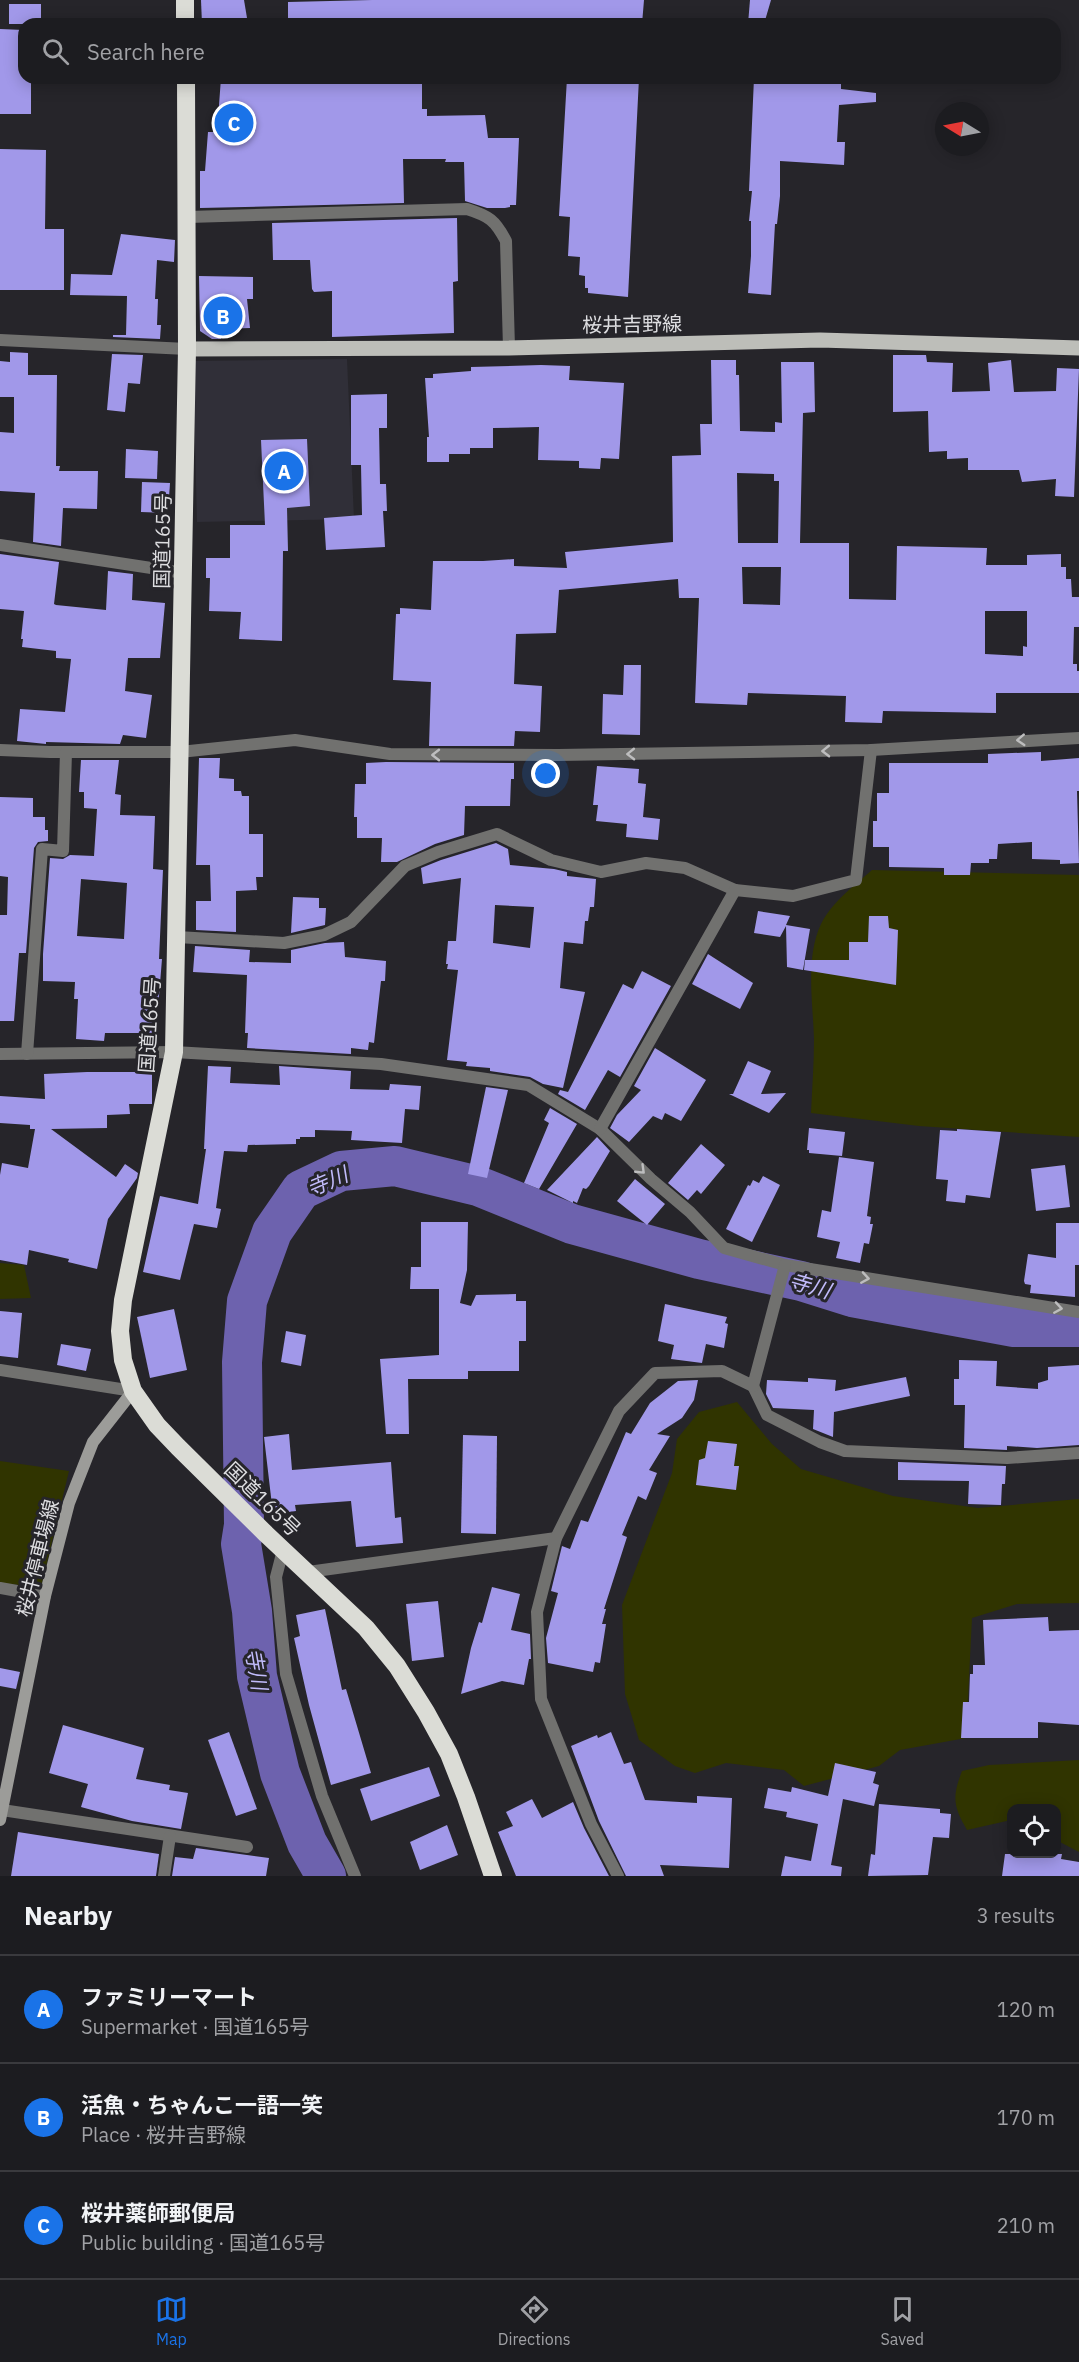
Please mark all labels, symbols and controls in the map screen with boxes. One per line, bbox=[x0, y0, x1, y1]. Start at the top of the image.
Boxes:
search box bbox=[18, 18, 1061, 84]
icon: search bbox=[39, 35, 72, 68]
text: Search here bbox=[87, 37, 205, 66]
pin: C bbox=[214, 100, 254, 146]
north arrow bbox=[935, 102, 989, 156]
pin: B bbox=[204, 294, 242, 338]
street label: 桜井吉野線 bbox=[582, 310, 682, 338]
pin: A bbox=[264, 448, 304, 494]
street label: 国道165号 bbox=[148, 493, 176, 589]
one-way arrow bbox=[1016, 734, 1025, 747]
one-way arrow bbox=[821, 745, 830, 757]
one-way arrow bbox=[431, 748, 440, 761]
one-way arrow bbox=[626, 748, 635, 760]
your location bbox=[531, 759, 560, 788]
street label: 国道165号 bbox=[132, 976, 166, 1074]
water label: 寺川 bbox=[302, 1159, 354, 1202]
one-way arrow bbox=[635, 1163, 645, 1174]
water label: 寺川 bbox=[786, 1266, 836, 1305]
one-way arrow bbox=[860, 1271, 870, 1284]
one-way arrow bbox=[1053, 1302, 1062, 1314]
street label: 国道165号 bbox=[219, 1456, 307, 1542]
street label: 桜井停車場線 bbox=[9, 1497, 65, 1619]
water label: 寺川 bbox=[240, 1646, 275, 1694]
map controls bbox=[1007, 1804, 1061, 1858]
button: locate bbox=[1007, 1804, 1061, 1858]
text: Nearby bbox=[24, 1898, 112, 1932]
text: 3 results bbox=[977, 1902, 1055, 1929]
text: ファミリーマート bbox=[81, 1982, 257, 2011]
text: A bbox=[37, 1996, 50, 2023]
text: 120 m bbox=[997, 1996, 1055, 2023]
text: Supermarket · 国道165号 bbox=[81, 2013, 310, 2040]
text: 活魚・ちゃんこ一語一笑 bbox=[81, 2090, 323, 2119]
text: B bbox=[37, 2104, 50, 2131]
text: 170 m bbox=[997, 2104, 1055, 2131]
text: Place · 桜井吉野線 bbox=[81, 2121, 246, 2148]
text: 桜井薬師郵便局 bbox=[81, 2198, 235, 2227]
text: C bbox=[37, 2212, 50, 2239]
text: 210 m bbox=[997, 2212, 1055, 2239]
text: Public building · 国道165号 bbox=[81, 2229, 325, 2256]
tab: Map bbox=[155, 2293, 188, 2349]
tab: Directions bbox=[498, 2293, 571, 2349]
tab: Saved bbox=[881, 2293, 924, 2349]

